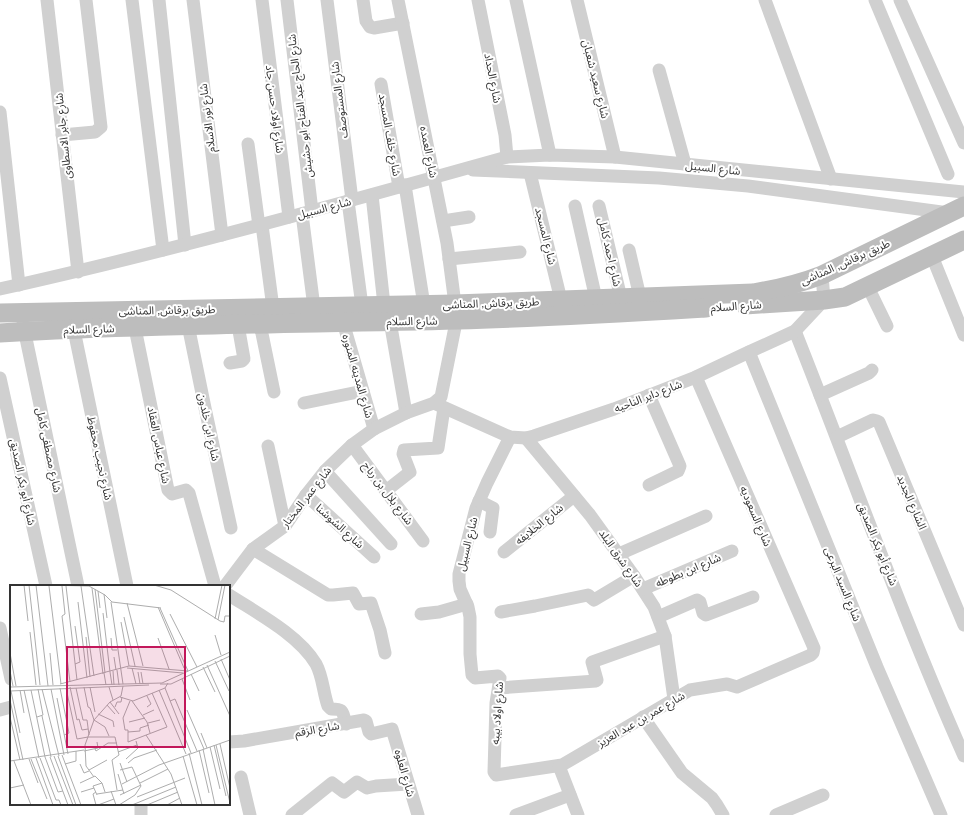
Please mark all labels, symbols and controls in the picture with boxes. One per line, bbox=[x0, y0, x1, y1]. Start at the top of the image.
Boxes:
street label: شارع الحاج عبد الفتاح ابو حشيش bbox=[285, 33, 317, 178]
street label: شارع سعيد شعبان bbox=[578, 38, 612, 120]
street label: شارع الحداد bbox=[480, 52, 504, 105]
street label: شارع المستوصف bbox=[328, 60, 352, 139]
street label: شارع اولاد حسن جاد bbox=[262, 64, 286, 154]
street label: شارع نور الاسلام bbox=[197, 82, 219, 153]
street label: شارع جابر الاسطاوى bbox=[52, 92, 75, 180]
street label: شارع خلف المسجد bbox=[375, 93, 403, 178]
street label: شارع العمده bbox=[416, 125, 440, 180]
street label: شارع السبيل bbox=[685, 159, 741, 179]
street label: شارع السبيل bbox=[296, 195, 353, 223]
street label: شارع المسجد bbox=[531, 206, 559, 267]
street label: شارع احمد كامل bbox=[594, 216, 624, 288]
street label: طريق برقاش, المناشى bbox=[798, 237, 892, 288]
street label: طريق برقاش, المناشى bbox=[442, 295, 540, 312]
street label: شارع السلام bbox=[710, 298, 762, 316]
street label: طريق برقاش, المناشى bbox=[119, 303, 215, 318]
street label: شارع السلام bbox=[386, 315, 438, 329]
street label: شارع السلام bbox=[63, 322, 115, 338]
street label: شارع المدينه المنوره bbox=[338, 333, 376, 420]
street label: شارع داير الناحيه bbox=[612, 377, 685, 416]
street label: شارع ابن خلدون bbox=[194, 392, 222, 463]
street label: شارع عباس العقاد bbox=[144, 405, 172, 485]
street label: شارع مصطفى كامل bbox=[32, 406, 64, 494]
street label: شارع نجيب محفوظ bbox=[83, 415, 115, 502]
street label: شارع أبو بكر الصديق bbox=[6, 438, 38, 527]
street label: شارع بلال بن رباح bbox=[359, 459, 416, 528]
street label: شارع عمر المختار bbox=[278, 464, 335, 532]
street label: الشارع الجديد bbox=[893, 473, 929, 532]
street label: شارع السعوديه bbox=[736, 484, 774, 549]
street label: شارع الشوشنا bbox=[312, 501, 367, 552]
street label: شارع الخلايفه bbox=[513, 501, 567, 548]
street label: شارع أبو بكر الصديق bbox=[854, 501, 901, 588]
street label: شارع السبيل bbox=[454, 515, 482, 573]
street label: شارع شرق البلد bbox=[595, 527, 645, 590]
street label: شارع السيد البرعى bbox=[821, 545, 864, 624]
street label: شارع ابن بطوطه bbox=[653, 551, 724, 591]
inset map bbox=[10, 585, 230, 805]
street label: شارع اولاد بيبه bbox=[489, 681, 507, 745]
street label: شارع عمر بن عبد العزيز bbox=[594, 689, 688, 751]
street label: شارع الزقم bbox=[294, 719, 341, 742]
street label: شارع العلوه bbox=[391, 748, 418, 799]

